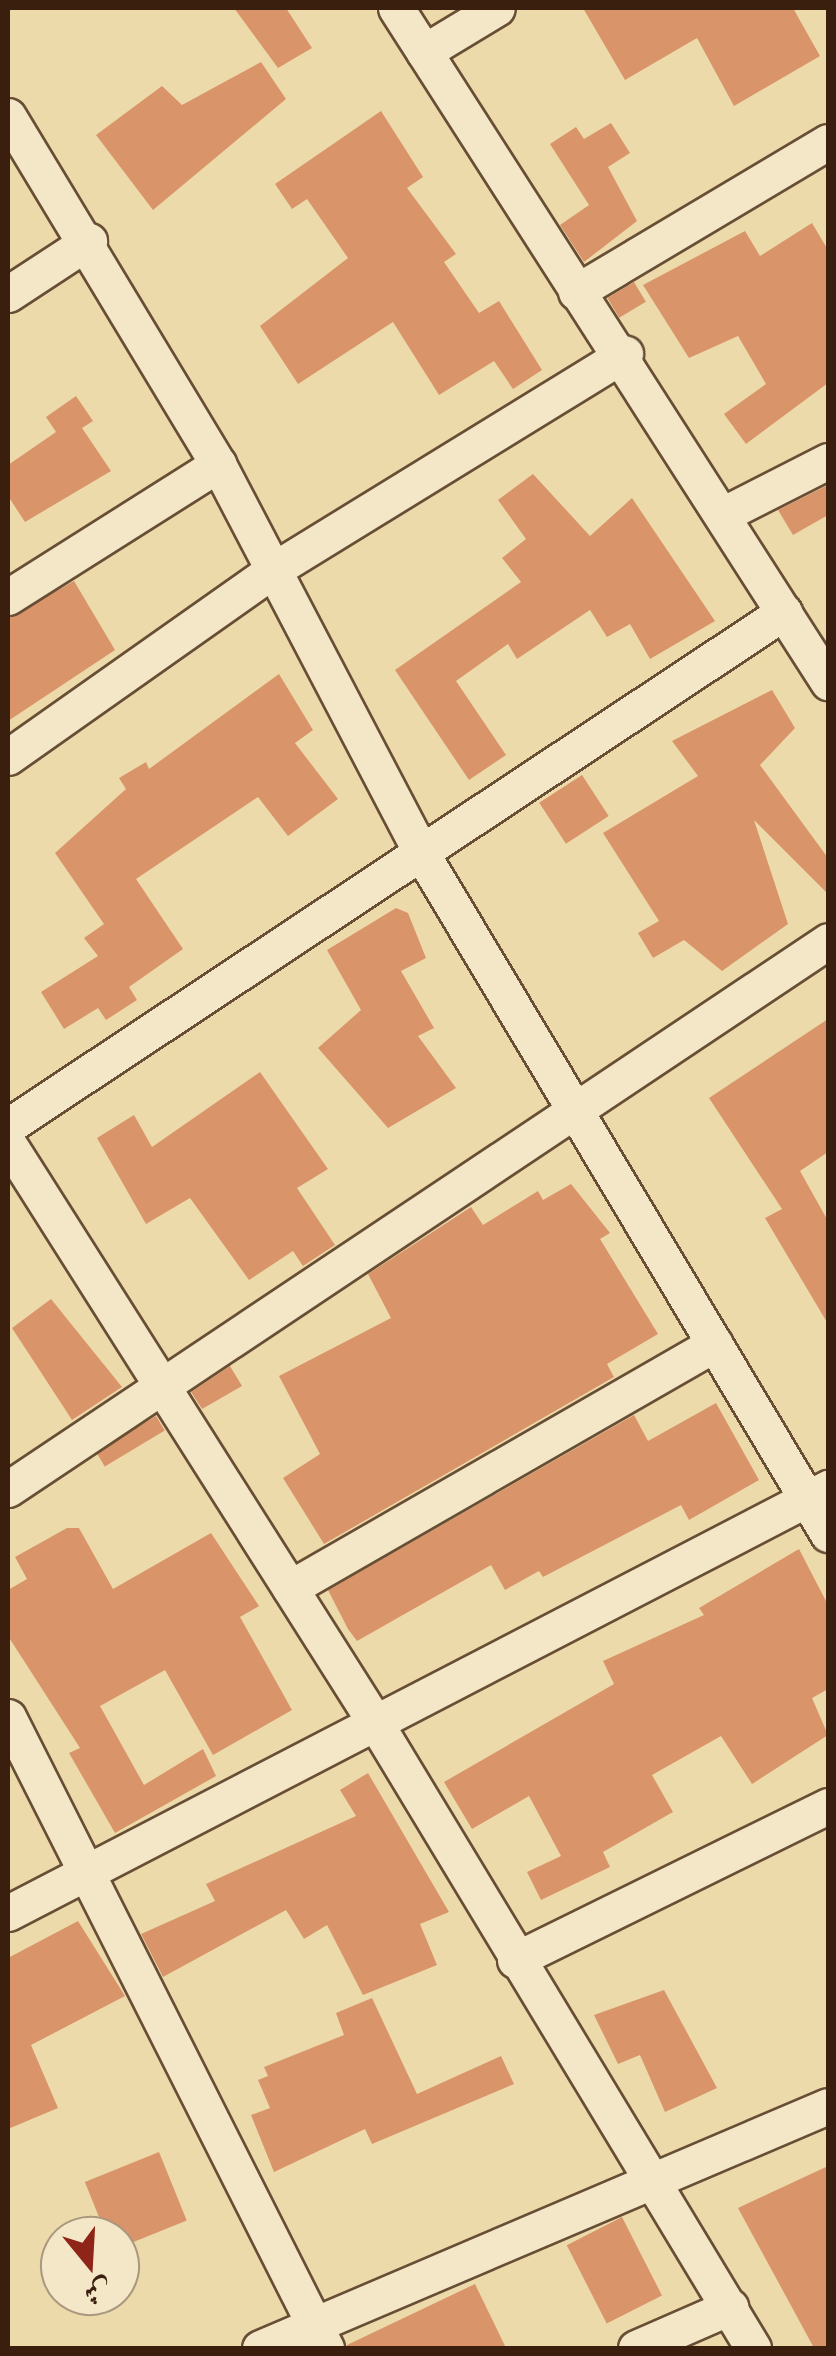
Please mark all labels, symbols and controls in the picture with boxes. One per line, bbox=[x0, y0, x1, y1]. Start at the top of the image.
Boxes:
north arrow bbox=[40, 2216, 140, 2316]
text: ش bbox=[80, 2271, 117, 2314]

